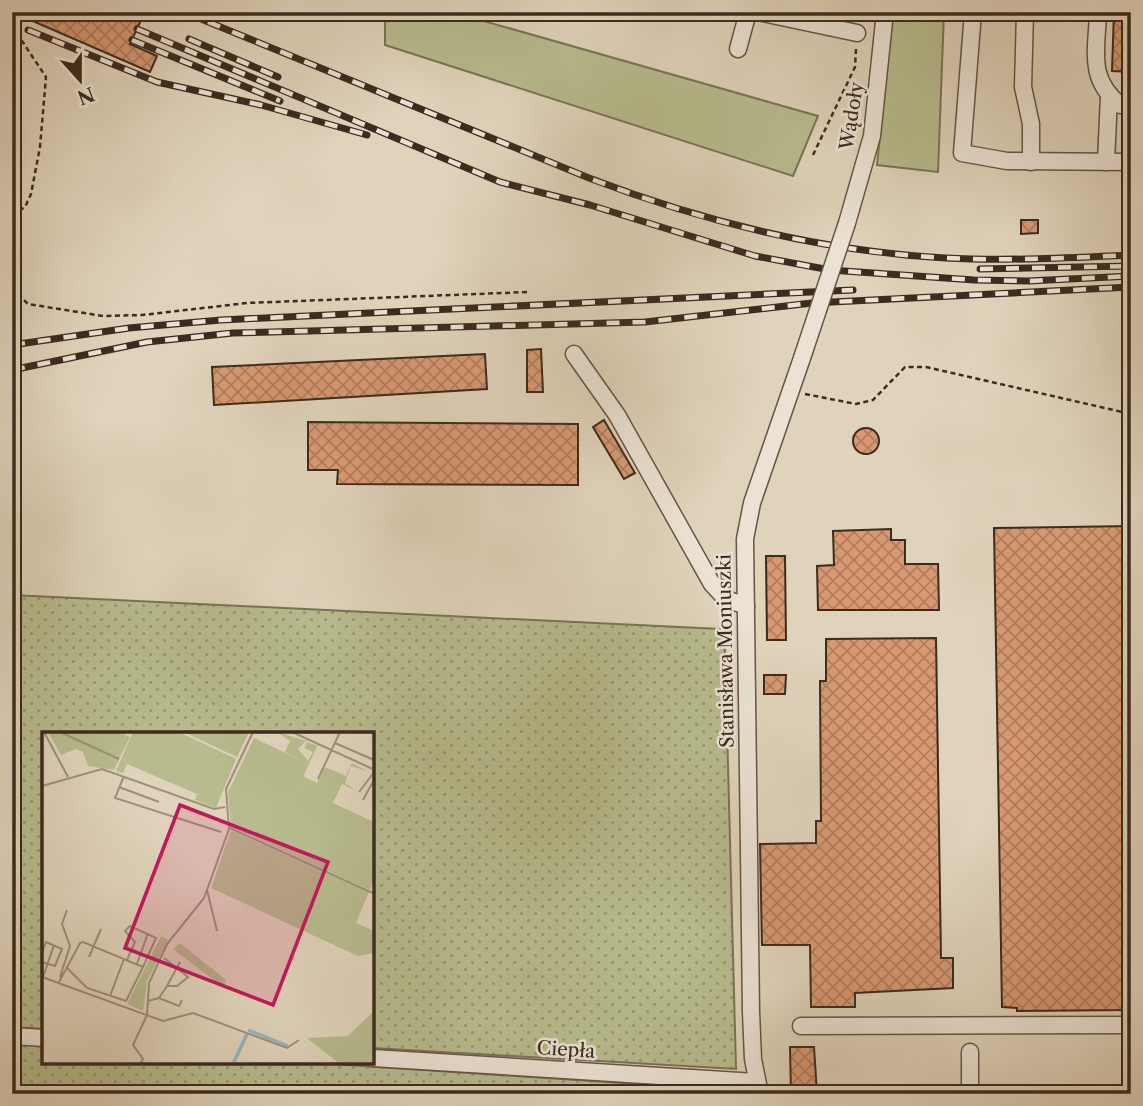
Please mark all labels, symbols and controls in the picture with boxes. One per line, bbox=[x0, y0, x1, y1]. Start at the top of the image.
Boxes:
north arrow bbox=[46, 46, 116, 116]
street label: Wądoły bbox=[835, 80, 868, 153]
text: N bbox=[74, 82, 98, 109]
street label: Stanisława Moniuszki bbox=[712, 554, 739, 748]
inset map bbox=[42, 732, 374, 1064]
street label: Ciepła bbox=[536, 1036, 596, 1063]

